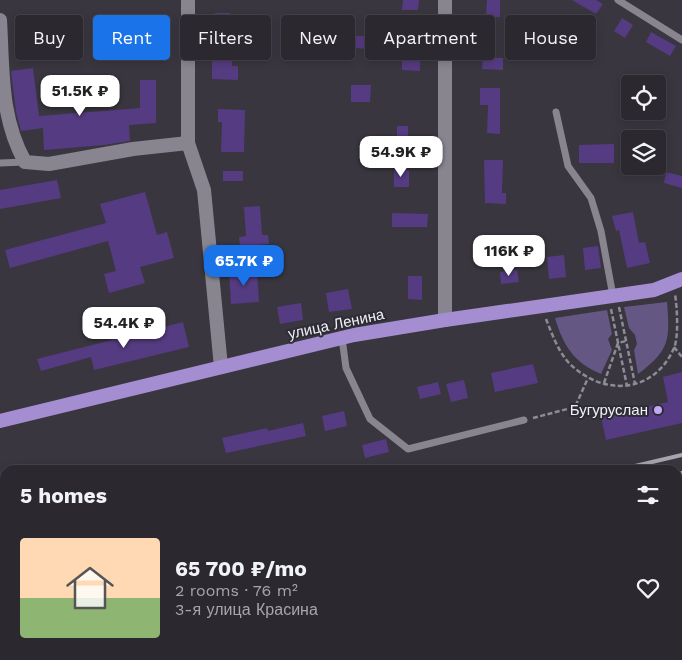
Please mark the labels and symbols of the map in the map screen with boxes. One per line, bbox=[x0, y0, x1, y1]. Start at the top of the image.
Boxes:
pin: 51.5K ₽ bbox=[34, 74, 126, 117]
pin: 54.9K ₽ bbox=[355, 136, 447, 178]
pin: 116K ₽ bbox=[468, 234, 550, 277]
pin: 65.7K ₽ bbox=[198, 244, 290, 287]
street label: улица Ленина bbox=[286, 305, 386, 343]
pin: 54.4K ₽ bbox=[78, 306, 170, 349]
place label: Бугуруслан bbox=[570, 401, 648, 419]
marker: Бугуруслан bbox=[652, 404, 664, 416]

